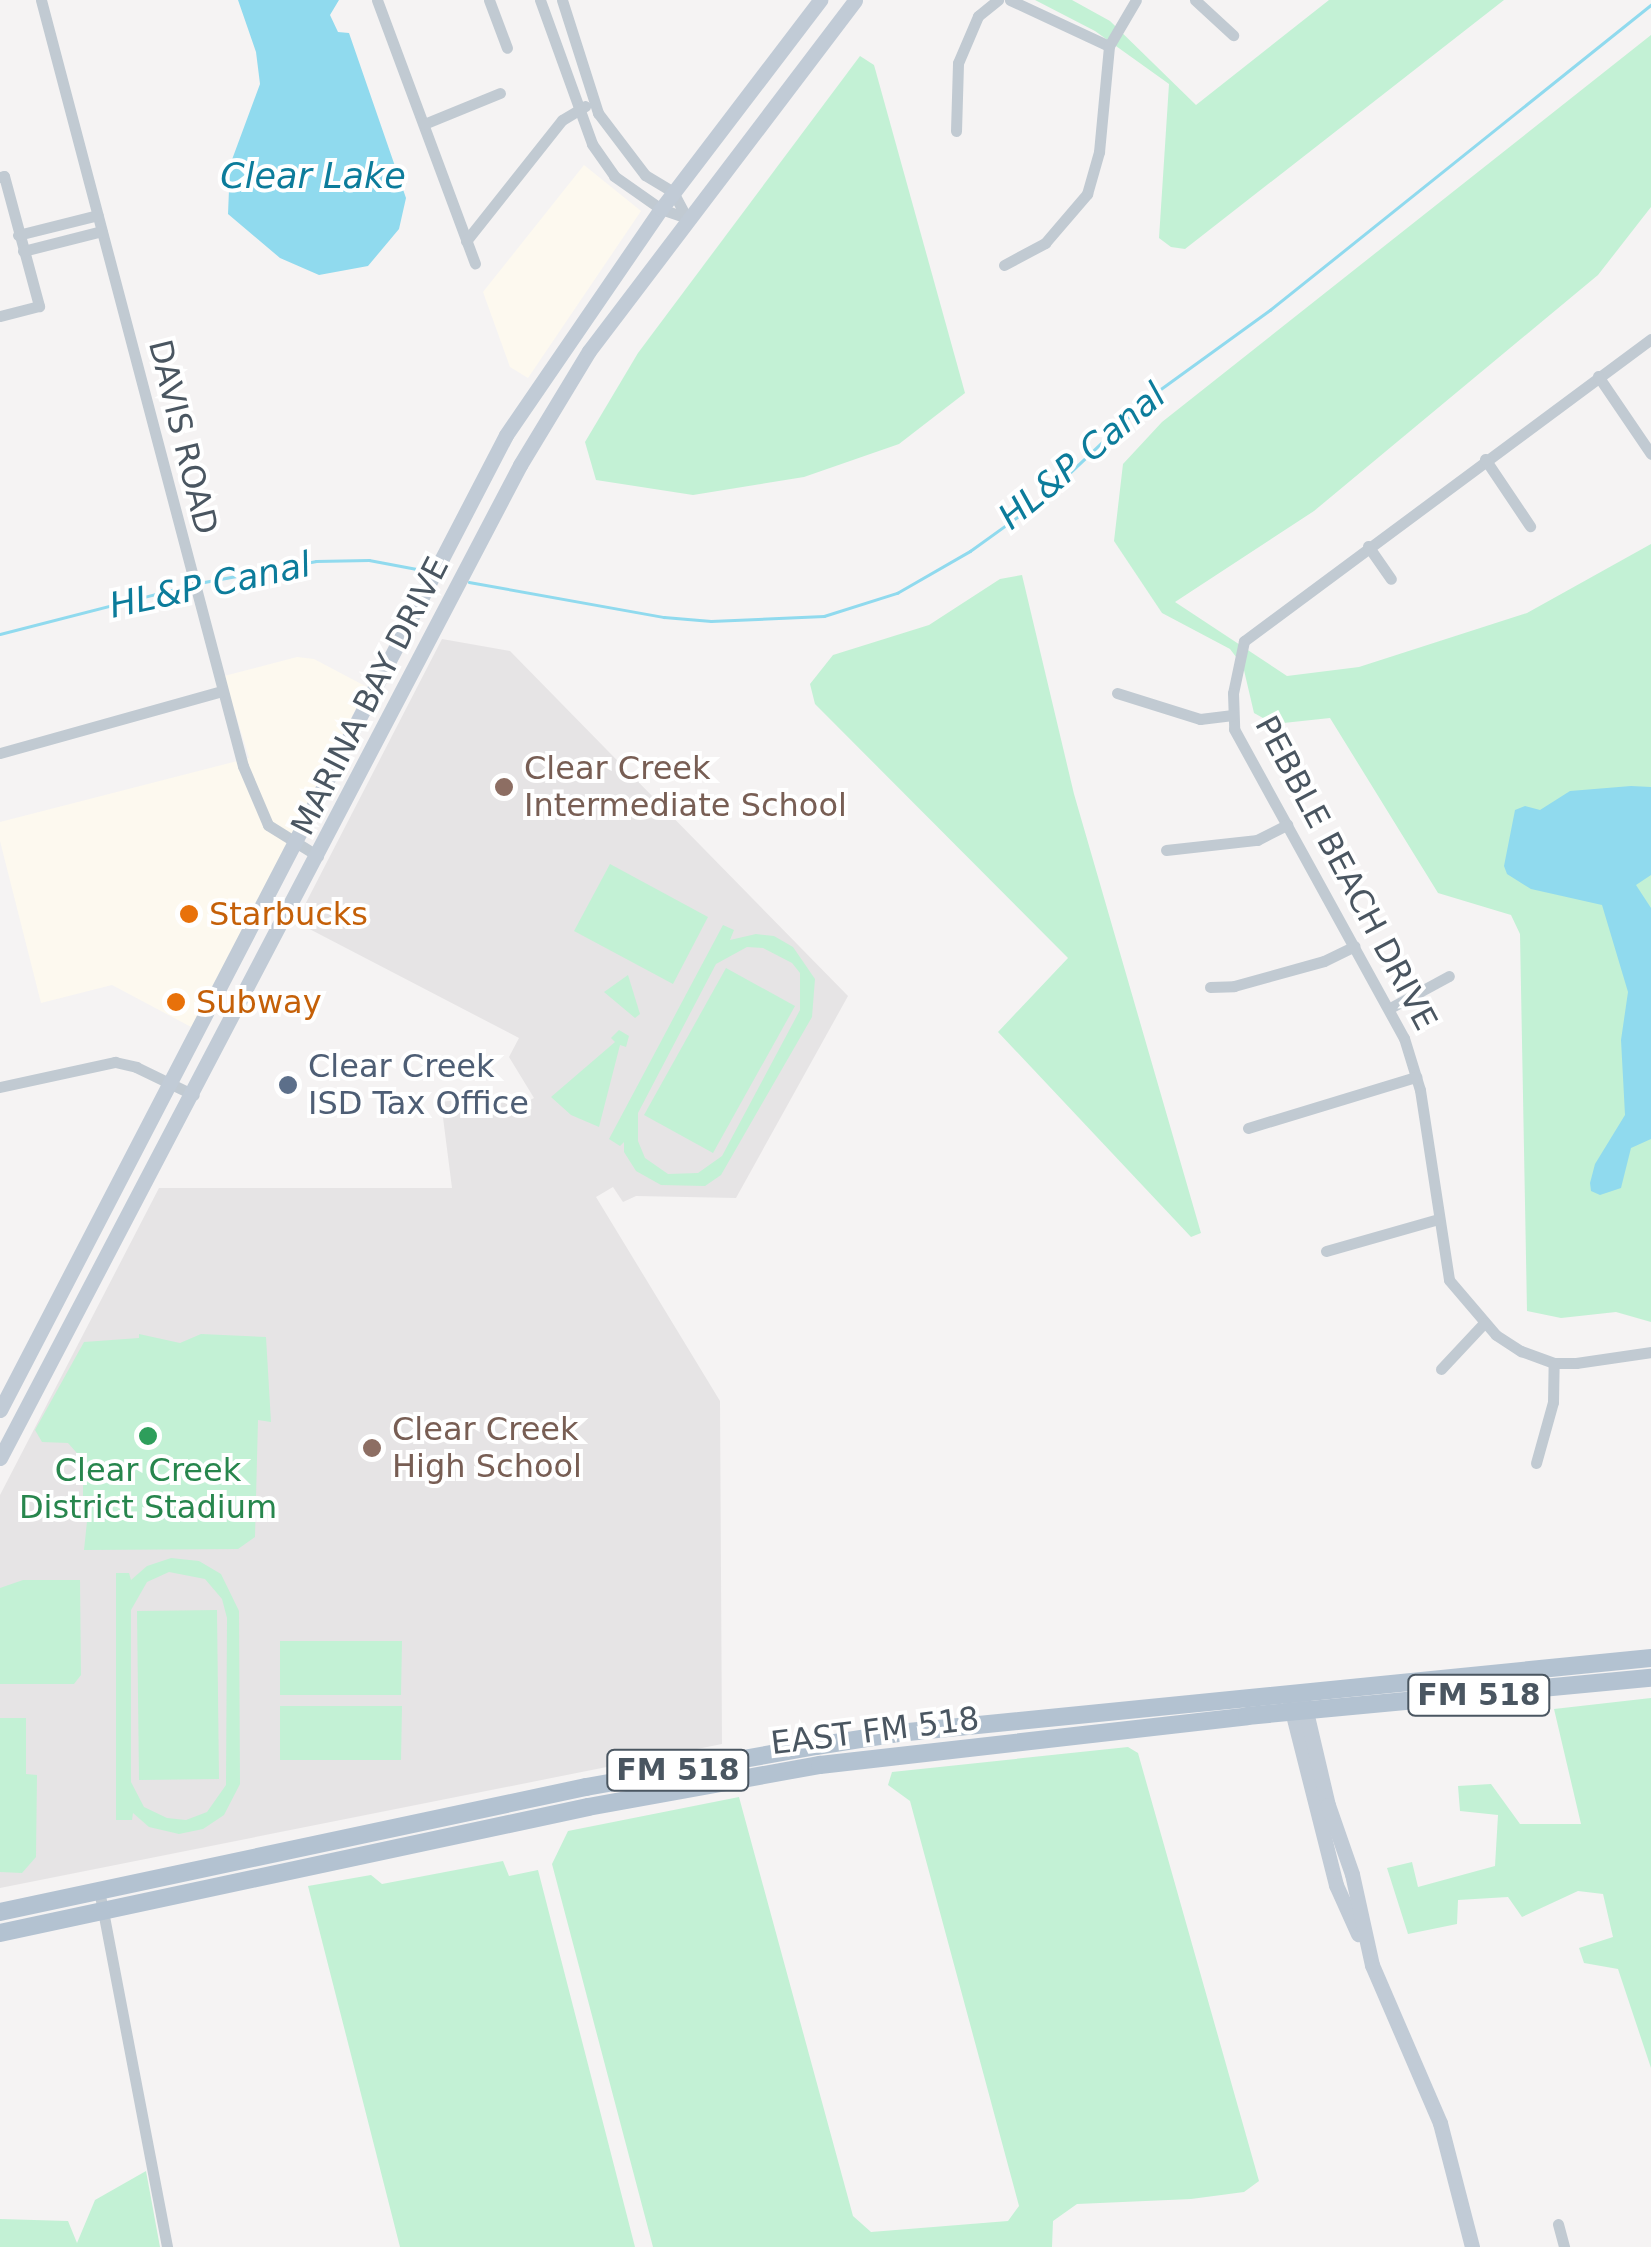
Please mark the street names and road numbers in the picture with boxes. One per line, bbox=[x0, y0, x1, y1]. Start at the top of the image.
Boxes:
street label: DAVIS ROAD bbox=[140, 336, 226, 538]
street label: MARINA BAY DRIVE bbox=[283, 551, 457, 841]
street label: PEBBLE BEACH DRIVE bbox=[1247, 709, 1445, 1037]
road number: FM 518 bbox=[1406, 1670, 1552, 1720]
street label: EAST FM 518 bbox=[769, 1699, 981, 1763]
road number: FM 518 bbox=[606, 1745, 750, 1795]

